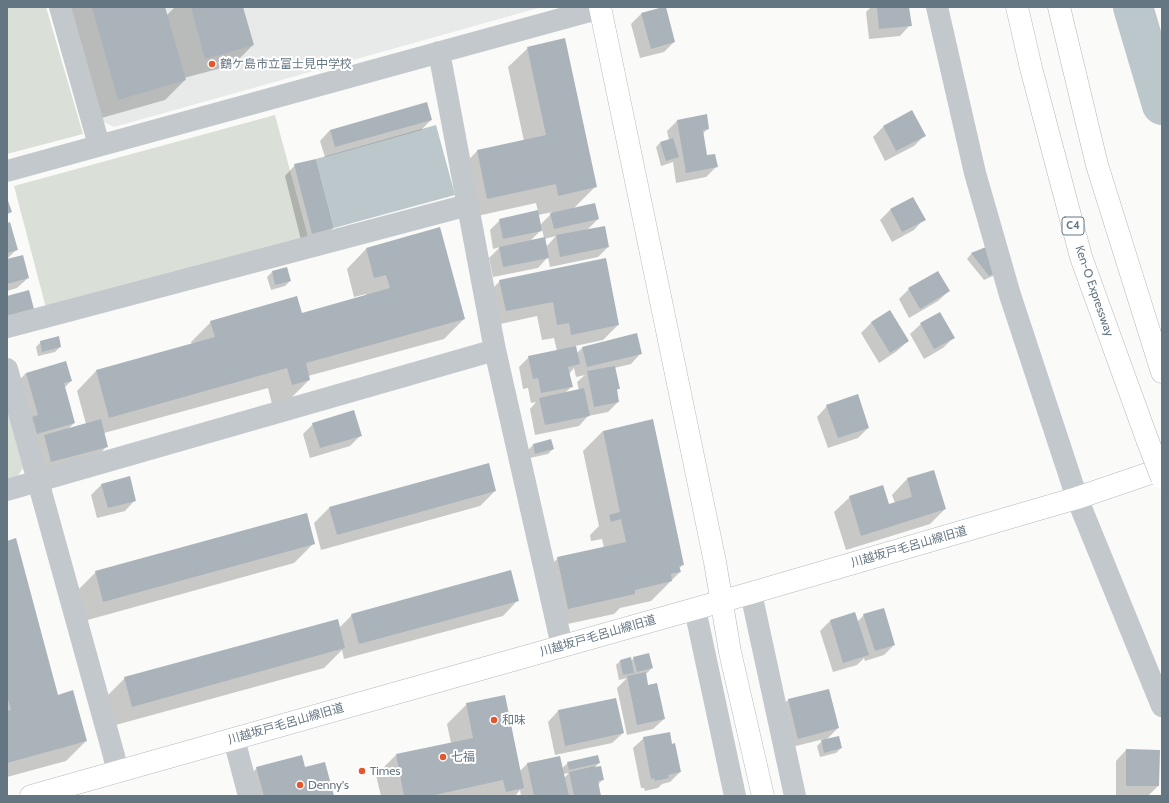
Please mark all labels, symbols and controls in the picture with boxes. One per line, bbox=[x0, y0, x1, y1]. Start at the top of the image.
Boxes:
place label: 鶴ケ島市立富士見中学校 bbox=[220, 57, 352, 71]
marker: 鶴ケ島市立富士見中学校 bbox=[207, 59, 217, 69]
road number: C4 bbox=[1062, 217, 1084, 235]
street label: Ken-O Expressway bbox=[1072, 244, 1116, 338]
street label: 川越坂戸毛呂山線旧道 bbox=[849, 524, 969, 570]
street label: 川越坂戸毛呂山線旧道 bbox=[538, 613, 658, 659]
street label: 川越坂戸毛呂山線旧道 bbox=[226, 701, 346, 747]
place label: 和味 bbox=[502, 713, 526, 727]
marker: 和味 bbox=[489, 715, 499, 725]
place label: 七福 bbox=[451, 750, 475, 764]
marker: 七福 bbox=[438, 752, 448, 762]
place label: Times bbox=[370, 764, 400, 778]
marker: Times bbox=[357, 766, 367, 776]
place label: Denny's bbox=[308, 778, 349, 792]
marker: Denny's bbox=[295, 780, 305, 790]

